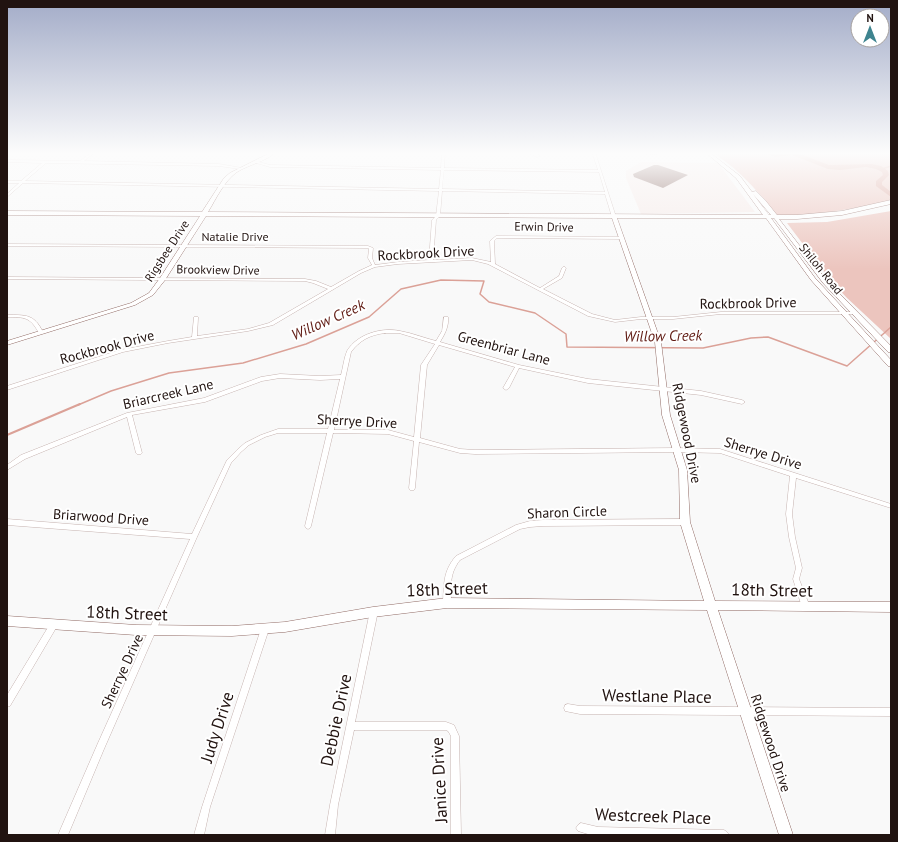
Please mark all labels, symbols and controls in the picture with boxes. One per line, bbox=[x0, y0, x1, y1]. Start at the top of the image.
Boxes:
north arrow bbox=[850, 8, 890, 48]
text: N bbox=[866, 11, 874, 25]
street label: Rigsbee Drive bbox=[141, 217, 192, 284]
street label: Erwin Drive bbox=[514, 218, 574, 235]
street label: Natalie Drive bbox=[202, 229, 268, 244]
street label: Shiloh Road bbox=[796, 240, 846, 297]
street label: Rockbrook Drive bbox=[377, 241, 475, 265]
street label: Brookview Drive bbox=[176, 261, 260, 278]
street label: Rockbrook Drive bbox=[699, 293, 797, 313]
water label: Willow Creek bbox=[288, 294, 369, 344]
water label: Willow Creek bbox=[624, 325, 704, 346]
street label: Rockbrook Drive bbox=[58, 326, 156, 368]
street label: Greenbriar Lane bbox=[456, 327, 552, 369]
street label: Briarcreek Lane bbox=[121, 375, 215, 413]
street label: Ridgewood Drive bbox=[668, 381, 706, 485]
street label: Sherrye Drive bbox=[316, 410, 398, 432]
street label: Sherrye Drive bbox=[722, 433, 804, 473]
street label: Sharon Circle bbox=[527, 502, 607, 522]
street label: Briarwood Drive bbox=[52, 505, 150, 529]
street label: 18th Street bbox=[406, 577, 488, 601]
street label: 18th Street bbox=[731, 578, 813, 602]
street label: 18th Street bbox=[86, 601, 168, 625]
street label: Sherrye Drive bbox=[97, 631, 147, 711]
street label: Debbie Drive bbox=[315, 672, 357, 768]
street label: Westlane Place bbox=[602, 684, 712, 708]
street label: Judy Drive bbox=[195, 689, 239, 766]
street label: Ridgewood Drive bbox=[747, 692, 795, 794]
street label: Janice Drive bbox=[426, 737, 452, 824]
street label: Westcreek Place bbox=[595, 803, 711, 829]

